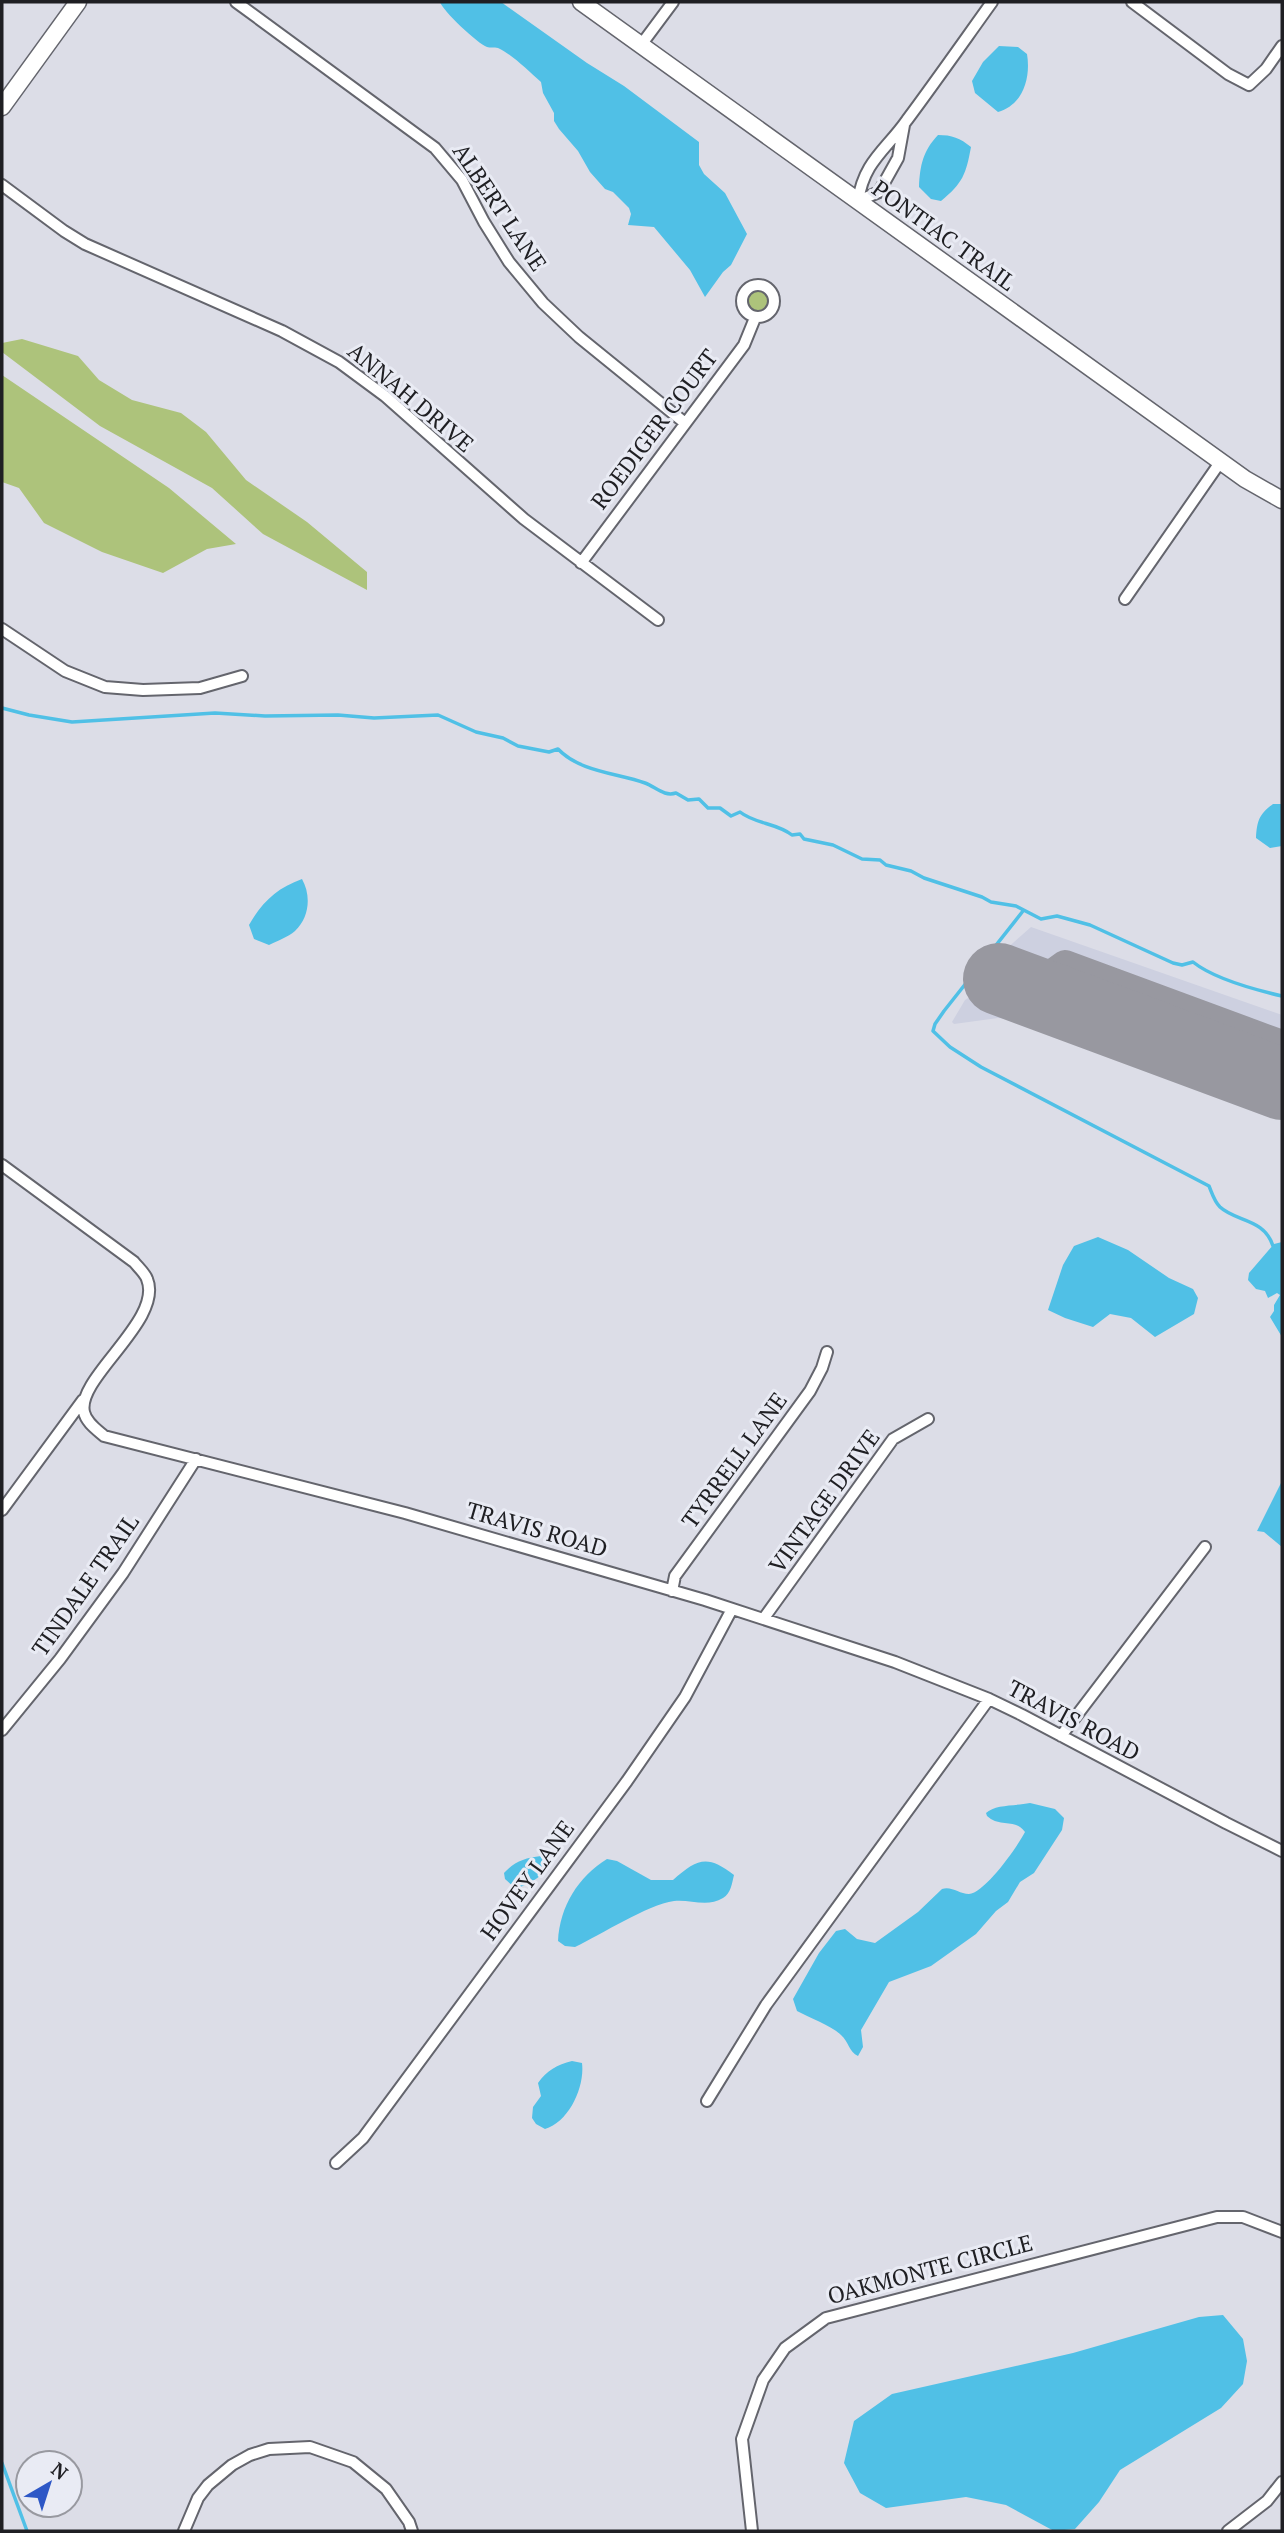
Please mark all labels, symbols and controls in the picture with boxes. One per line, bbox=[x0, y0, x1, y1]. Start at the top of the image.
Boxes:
street label: ALBERT LANE bbox=[446, 137, 554, 277]
street label: PONTIAC TRAIL bbox=[866, 173, 1022, 298]
street label: ANNAH DRIVE bbox=[341, 335, 481, 459]
street label: ROEDIGER COURT bbox=[584, 343, 724, 515]
street label: TYRRELL LANE bbox=[674, 1386, 794, 1534]
street label: VINTAGE DRIVE bbox=[761, 1423, 887, 1579]
street label: TRAVIS ROAD bbox=[463, 1494, 611, 1564]
street label: TINDALE TRAIL bbox=[24, 1507, 146, 1662]
street label: TRAVIS ROAD bbox=[1002, 1672, 1146, 1768]
street label: HOVEY LANE bbox=[473, 1814, 581, 1946]
street label: OAKMONTE CIRCLE bbox=[824, 2227, 1036, 2311]
north arrow bbox=[14, 2449, 84, 2519]
text: N bbox=[47, 2456, 74, 2485]

